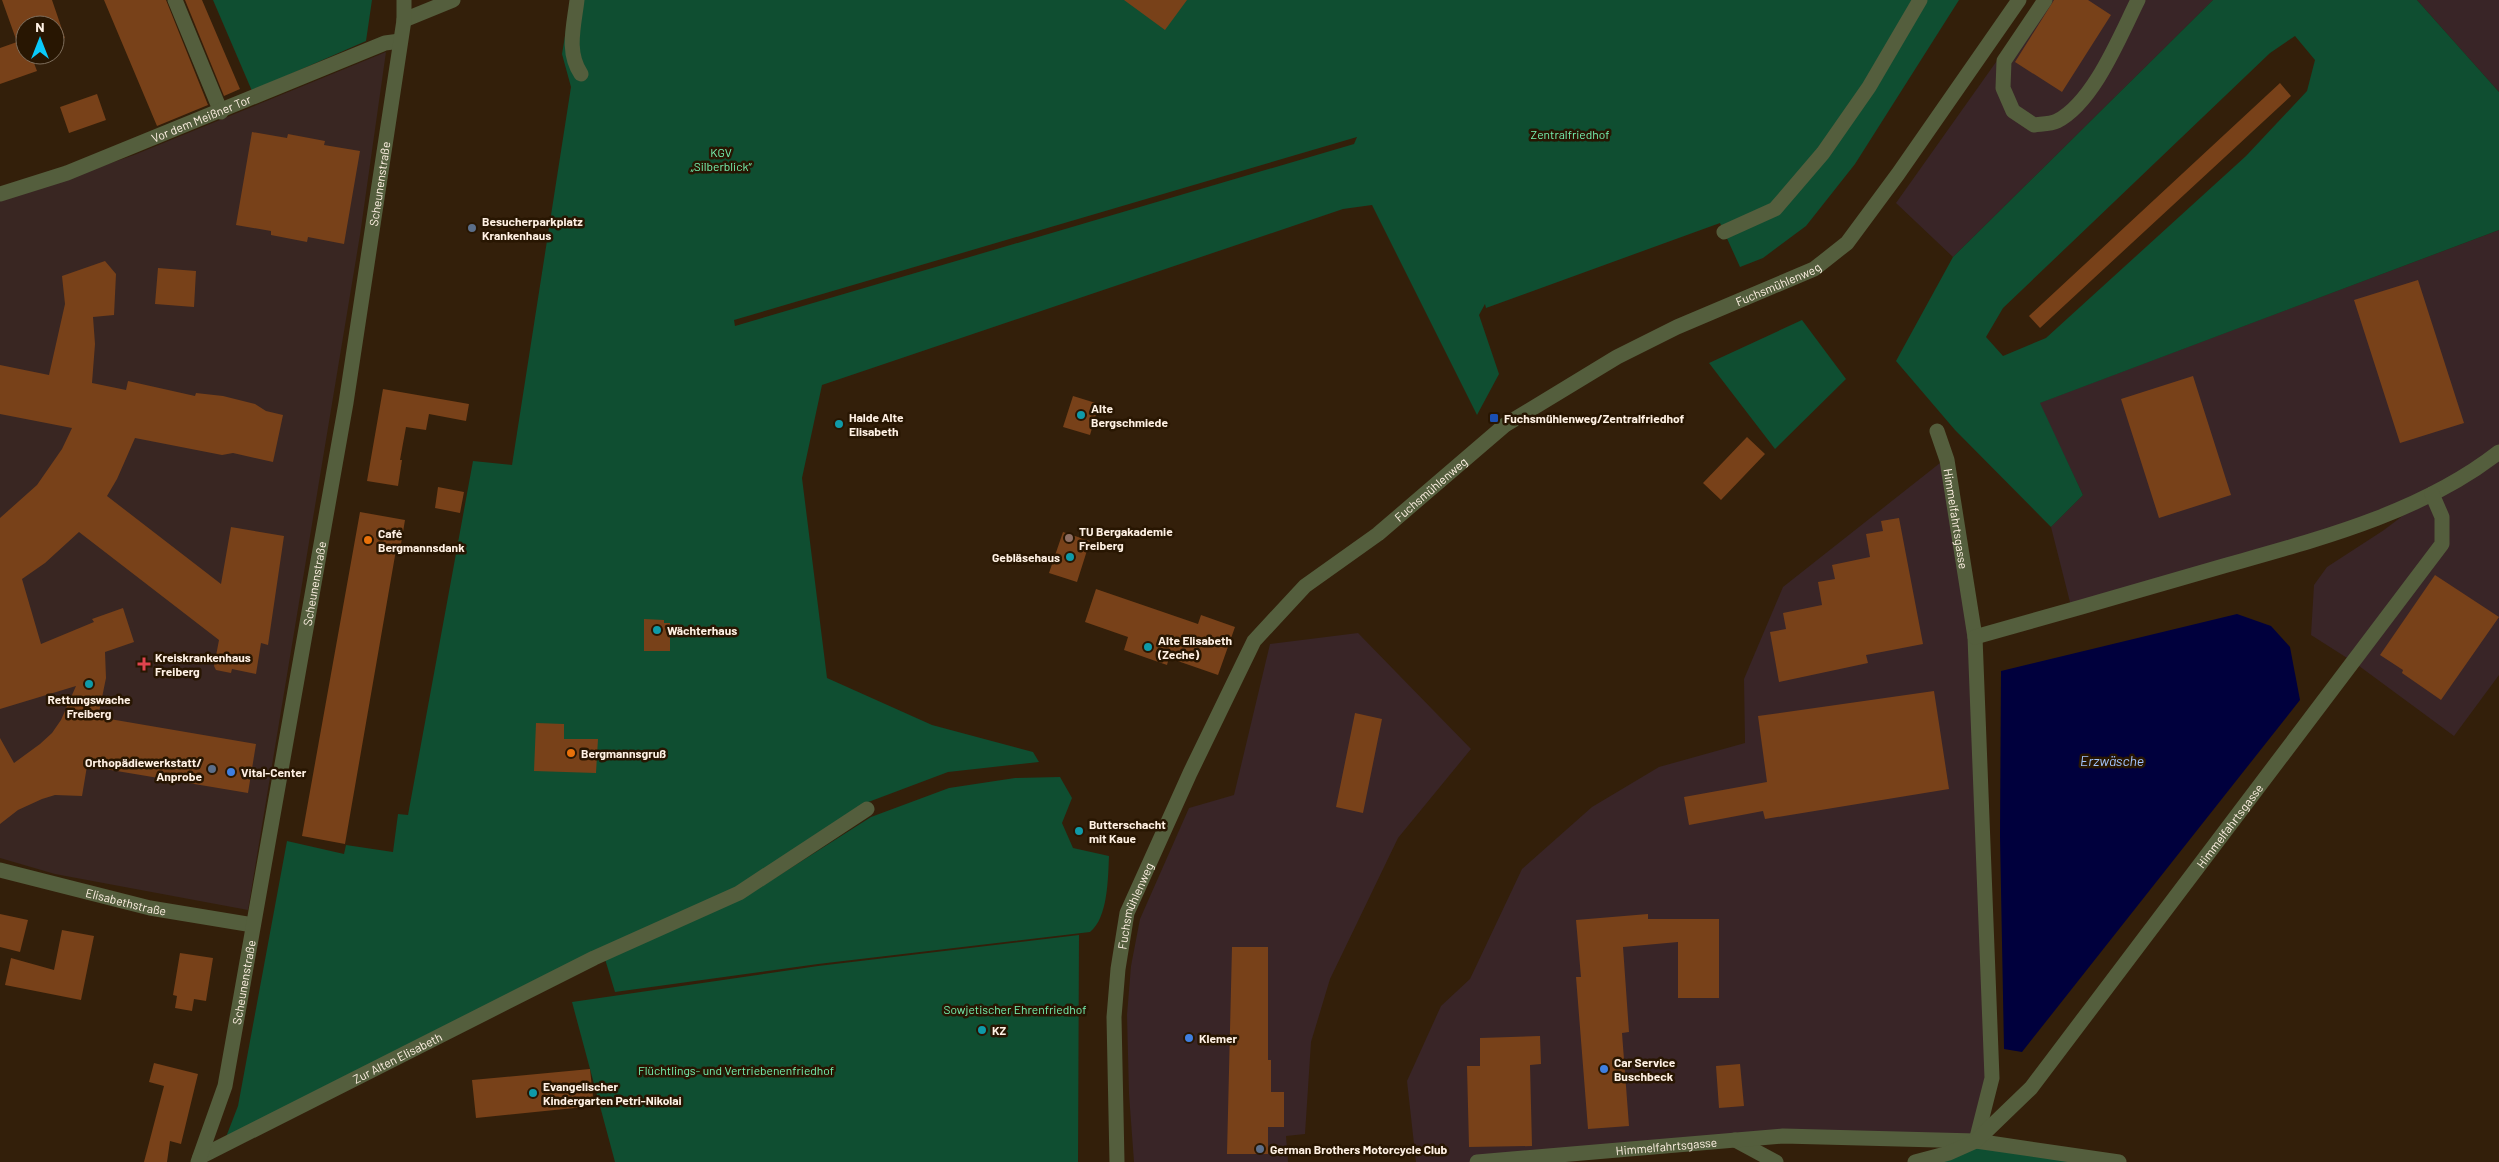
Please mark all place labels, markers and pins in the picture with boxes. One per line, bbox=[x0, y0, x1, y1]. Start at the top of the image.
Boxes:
place label: Besucherparkplatz Krankenhaus bbox=[482, 214, 583, 242]
marker: Besucherparkplatz Krankenhaus bbox=[466, 222, 478, 234]
place label: Alte Bergschmiede bbox=[1091, 401, 1168, 429]
marker: Alte Bergschmiede bbox=[1075, 409, 1087, 421]
place label: Halde Alte Elisabeth bbox=[849, 410, 904, 438]
place label: Fuchsmühlenweg/Zentralfriedhof bbox=[1504, 411, 1685, 425]
marker: Fuchsmühlenweg/Zentralfriedhof bbox=[1488, 412, 1500, 424]
marker: Halde Alte Elisabeth bbox=[833, 418, 845, 430]
place label: TU Bergakademie Freiberg bbox=[1079, 524, 1173, 552]
place label: Café Bergmannsdank bbox=[378, 526, 465, 554]
marker: TU Bergakademie Freiberg bbox=[1063, 532, 1075, 544]
marker: Café Bergmannsdank bbox=[362, 534, 374, 546]
place label: Gebläsehaus bbox=[992, 550, 1060, 564]
marker: Gebläsehaus bbox=[1064, 551, 1076, 563]
place label: Wächterhaus bbox=[667, 623, 737, 637]
marker: Wächterhaus bbox=[651, 624, 663, 636]
place label: Alte Elisabeth (Zeche) bbox=[1157, 633, 1232, 661]
marker: Alte Elisabeth (Zeche) bbox=[1142, 641, 1154, 653]
place label: Kreiskrankenhaus Freiberg bbox=[155, 650, 251, 678]
marker: Kreiskrankenhaus Freiberg bbox=[137, 657, 151, 671]
marker: Rettungswache Freiberg bbox=[83, 678, 95, 690]
place label: Rettungswache Freiberg bbox=[47, 692, 131, 720]
place label: Bergmannsgruß bbox=[581, 746, 666, 760]
marker: Bergmannsgruß bbox=[565, 747, 577, 759]
place label: Orthopädiewerkstatt/ Anprobe bbox=[85, 755, 202, 783]
marker: Orthopädiewerkstatt/ Anprobe bbox=[206, 763, 218, 775]
place label: Vital-Center bbox=[241, 765, 307, 779]
marker: Vital-Center bbox=[225, 766, 237, 778]
place label: Butterschacht mit Kaue bbox=[1089, 817, 1166, 845]
marker: Butterschacht mit Kaue bbox=[1073, 825, 1085, 837]
place label: KZ bbox=[992, 1023, 1007, 1037]
marker: KZ bbox=[976, 1024, 988, 1036]
place label: Klemer bbox=[1199, 1031, 1238, 1045]
marker: Klemer bbox=[1183, 1032, 1195, 1044]
place label: Car Service Buschbeck bbox=[1614, 1055, 1676, 1083]
marker: Car Service Buschbeck bbox=[1598, 1063, 1610, 1075]
place label: Evangelischer Kindergarten Petri-Nikolai bbox=[543, 1079, 682, 1107]
marker: Evangelischer Kindergarten Petri-Nikolai bbox=[527, 1087, 539, 1099]
place label: German Brothers Motorcycle Club bbox=[1270, 1142, 1447, 1156]
marker: German Brothers Motorcycle Club bbox=[1254, 1143, 1266, 1155]

